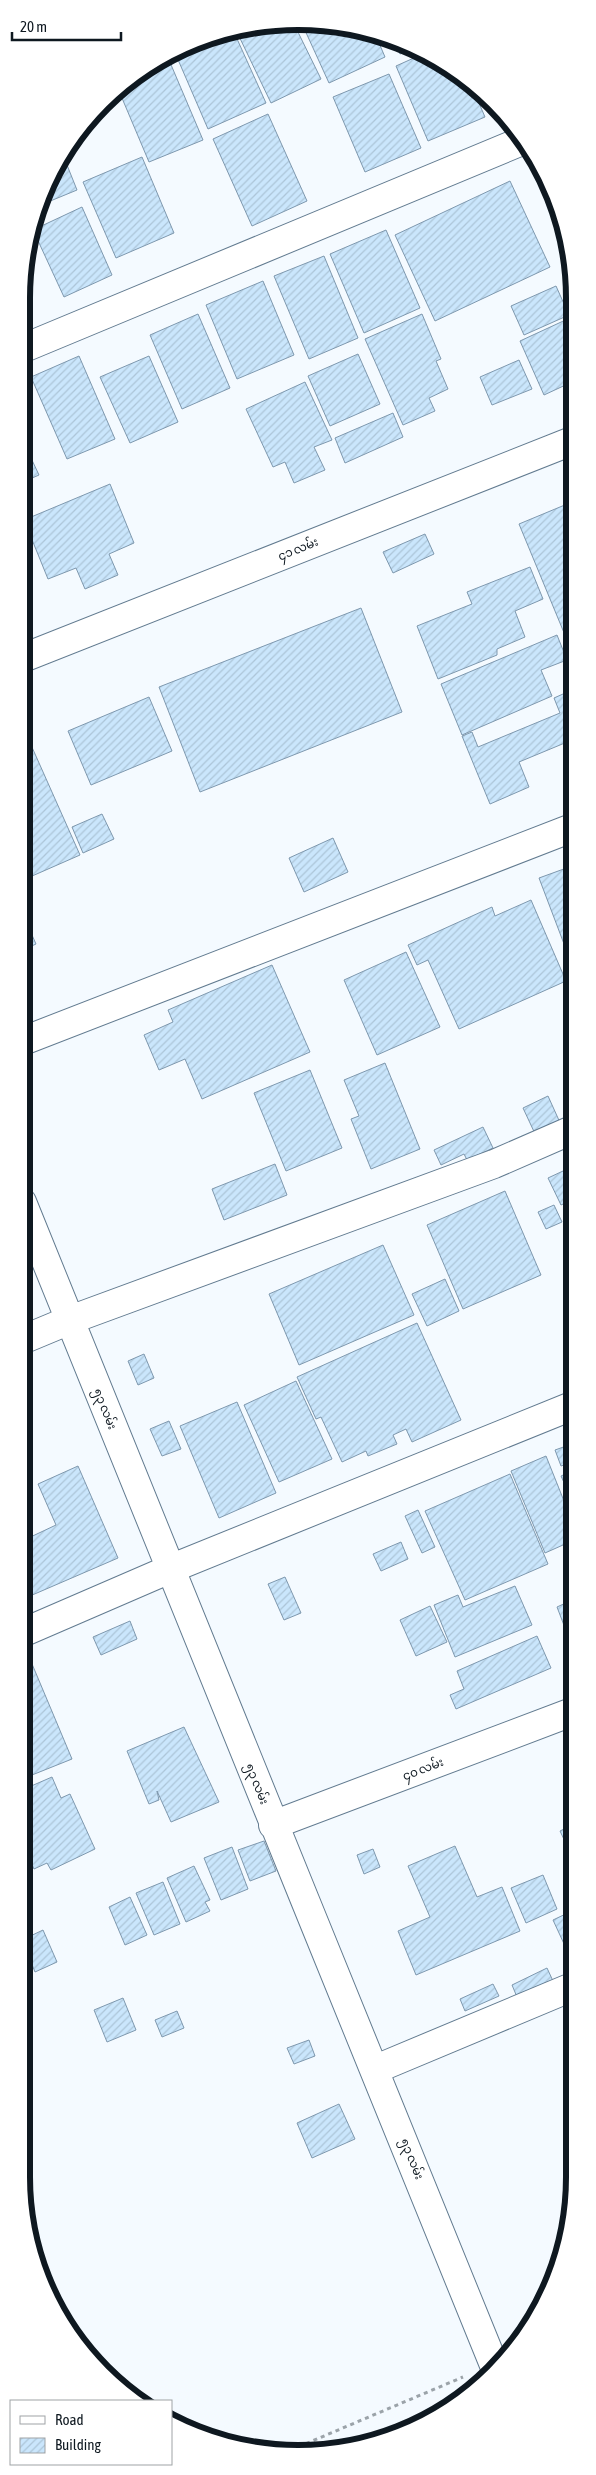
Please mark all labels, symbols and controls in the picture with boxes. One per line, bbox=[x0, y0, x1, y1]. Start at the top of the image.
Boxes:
scale bar bbox=[12, 10, 121, 42]
text: 20 m bbox=[20, 18, 47, 35]
street label: ၄၁ လမ်း bbox=[275, 533, 321, 566]
street label: ၅၃ လမ်း bbox=[88, 1386, 121, 1433]
street label: ၄၀ လမ်း bbox=[400, 1753, 447, 1786]
street label: ၅၃ လမ်း bbox=[240, 1761, 273, 1808]
street label: ၅၃ လမ်း bbox=[395, 2136, 428, 2183]
legend bbox=[10, 2400, 172, 2465]
text: Road bbox=[55, 2411, 84, 2428]
text: Building bbox=[55, 2436, 101, 2453]

